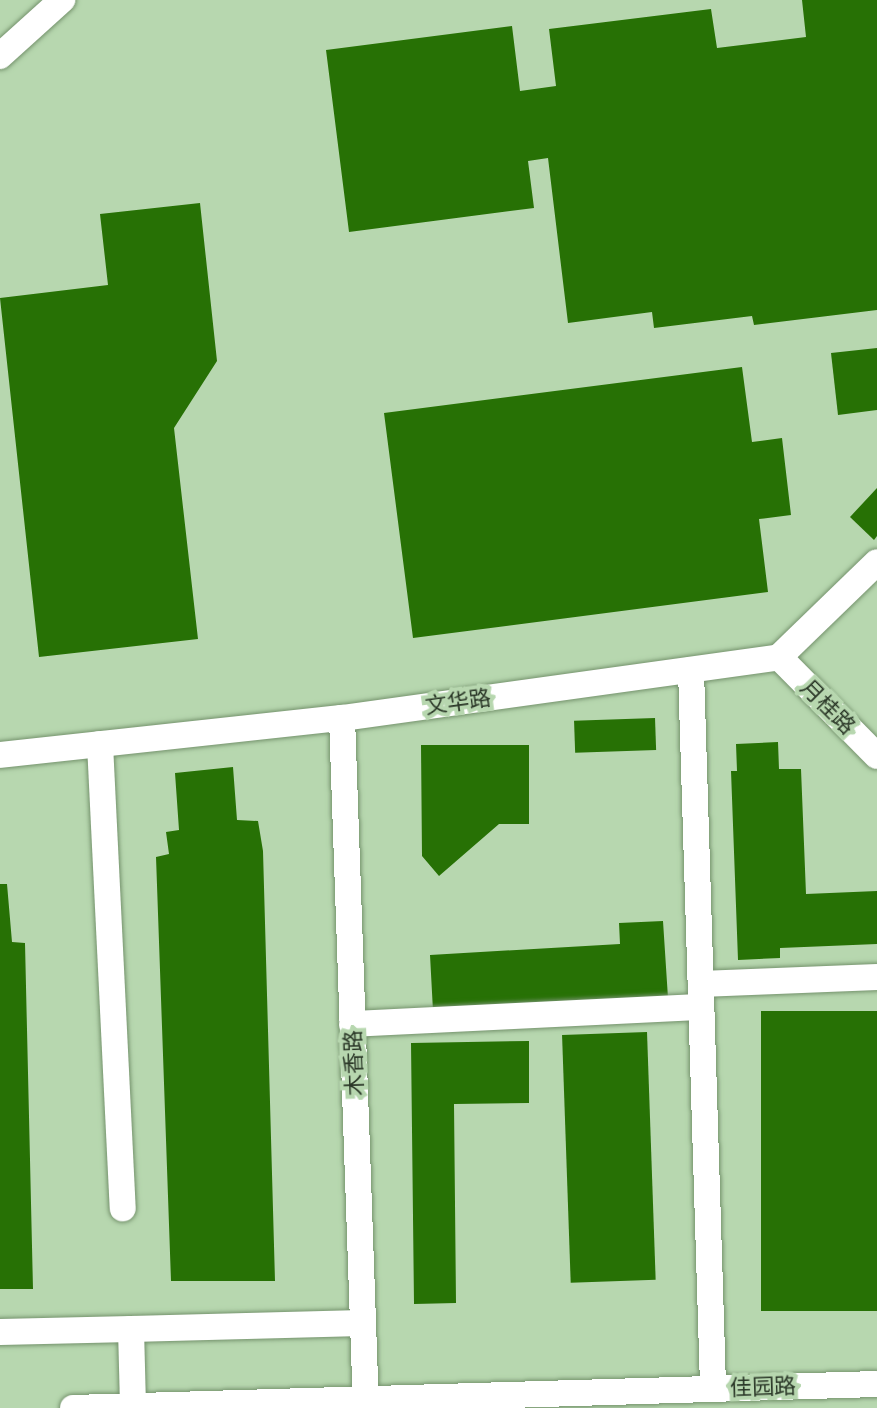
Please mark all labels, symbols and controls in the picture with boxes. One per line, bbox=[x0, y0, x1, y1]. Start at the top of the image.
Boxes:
street label: 月桂路 bbox=[795, 674, 861, 740]
street label: 文华路 bbox=[423, 684, 493, 720]
street label: 木香路 bbox=[340, 1030, 368, 1096]
street label: 佳园路 bbox=[730, 1373, 796, 1401]

